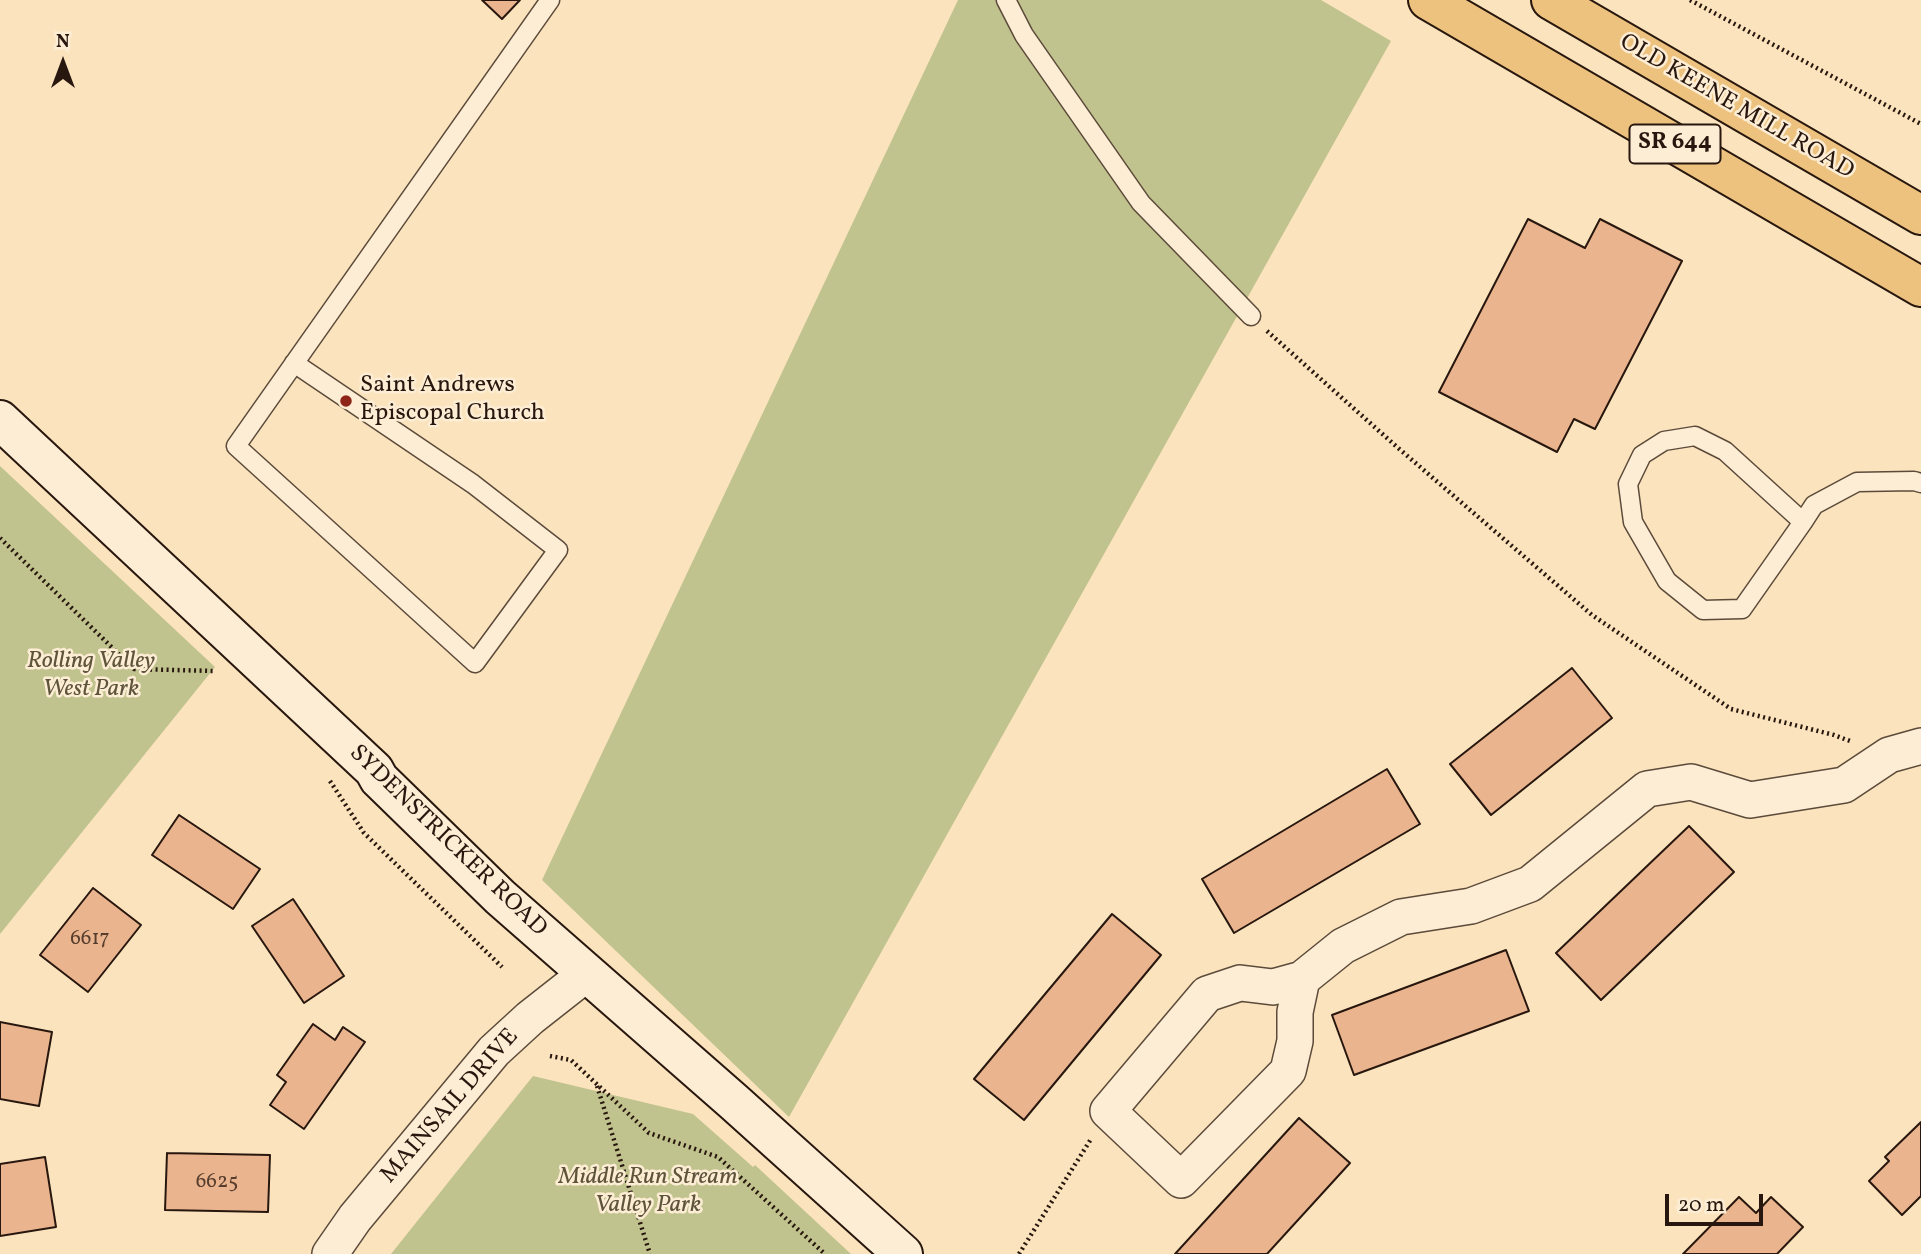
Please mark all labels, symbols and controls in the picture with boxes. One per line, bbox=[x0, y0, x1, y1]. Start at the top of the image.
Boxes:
north arrow bbox=[28, 28, 98, 98]
text: N bbox=[56, 29, 70, 55]
street label: OLD KEENE MILL ROAD bbox=[1614, 29, 1858, 187]
road number: SR 644 bbox=[1630, 125, 1720, 164]
place label: Saint Andrews Episcopal Church bbox=[360, 373, 545, 429]
marker: Saint Andrews Episcopal Church bbox=[338, 393, 354, 409]
park label: Rolling Valley West Park bbox=[27, 649, 155, 705]
street label: SYDENSTRICKER ROAD bbox=[342, 740, 552, 944]
house number: 6617 bbox=[70, 927, 110, 953]
street label: MAINSAIL DRIVE bbox=[376, 1024, 526, 1190]
park label: Middle Run Stream Valley Park bbox=[559, 1165, 737, 1221]
house number: 6625 bbox=[196, 1170, 238, 1196]
scale bar bbox=[1669, 1180, 1767, 1224]
text: 20 m bbox=[1678, 1191, 1724, 1220]

